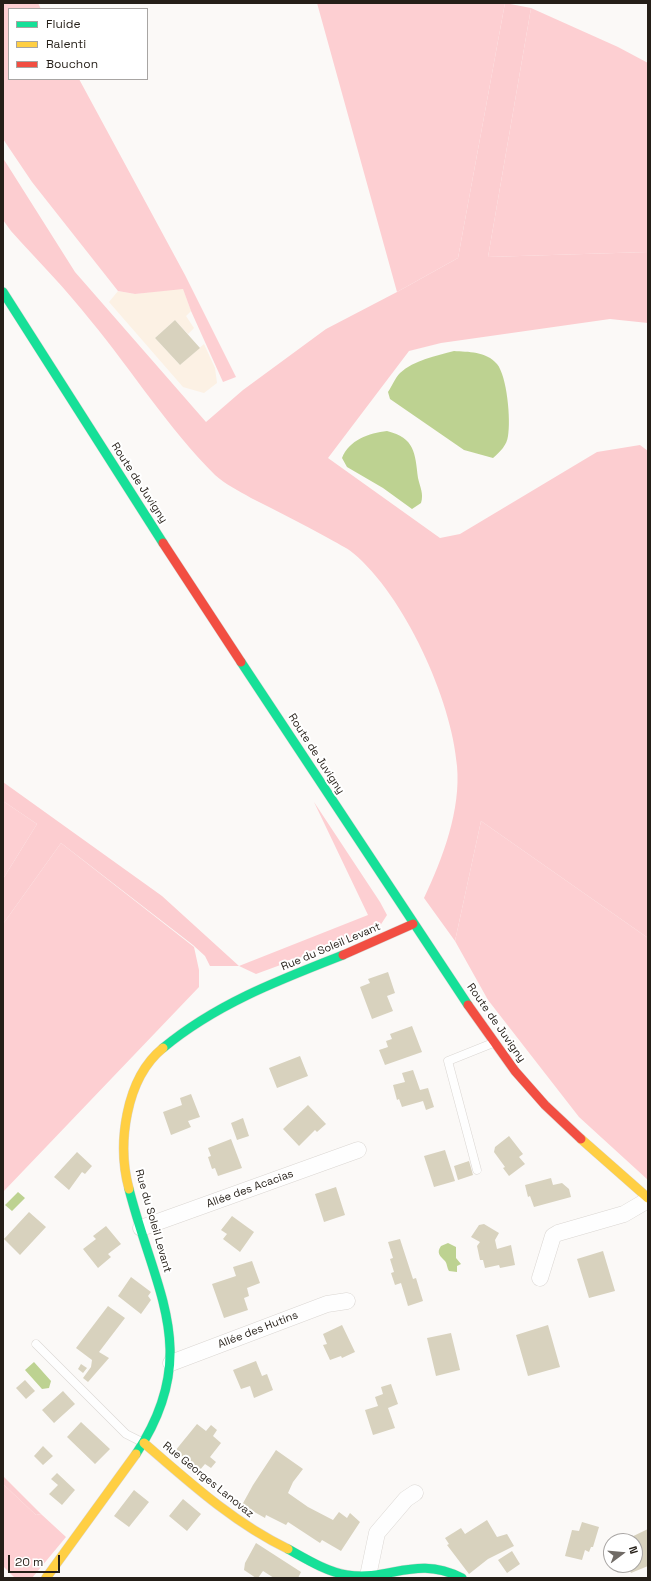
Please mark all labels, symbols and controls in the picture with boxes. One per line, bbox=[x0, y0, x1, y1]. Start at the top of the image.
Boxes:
legend bbox=[8, 8, 148, 80]
text: Fluide bbox=[46, 16, 81, 32]
text: Ralenti bbox=[46, 36, 86, 52]
text: Bouchon bbox=[46, 56, 98, 72]
street label: Route de Juvigny bbox=[108, 440, 170, 526]
street label: Route de Juvigny bbox=[285, 711, 347, 797]
street label: Rue du Soleil Levant bbox=[279, 920, 383, 974]
street label: Route de Juvigny bbox=[464, 981, 528, 1065]
street label: Allée des Acacias bbox=[205, 1167, 295, 1211]
street label: Rue du Soleil Levant bbox=[132, 1168, 174, 1274]
street label: Allée des Hutins bbox=[216, 1309, 300, 1351]
street label: Rue Georges Lanovaz bbox=[160, 1439, 256, 1521]
north arrow bbox=[603, 1533, 643, 1573]
text: N bbox=[626, 1544, 641, 1555]
scale bar bbox=[10, 1547, 62, 1573]
text: 20 m bbox=[15, 1554, 43, 1570]

